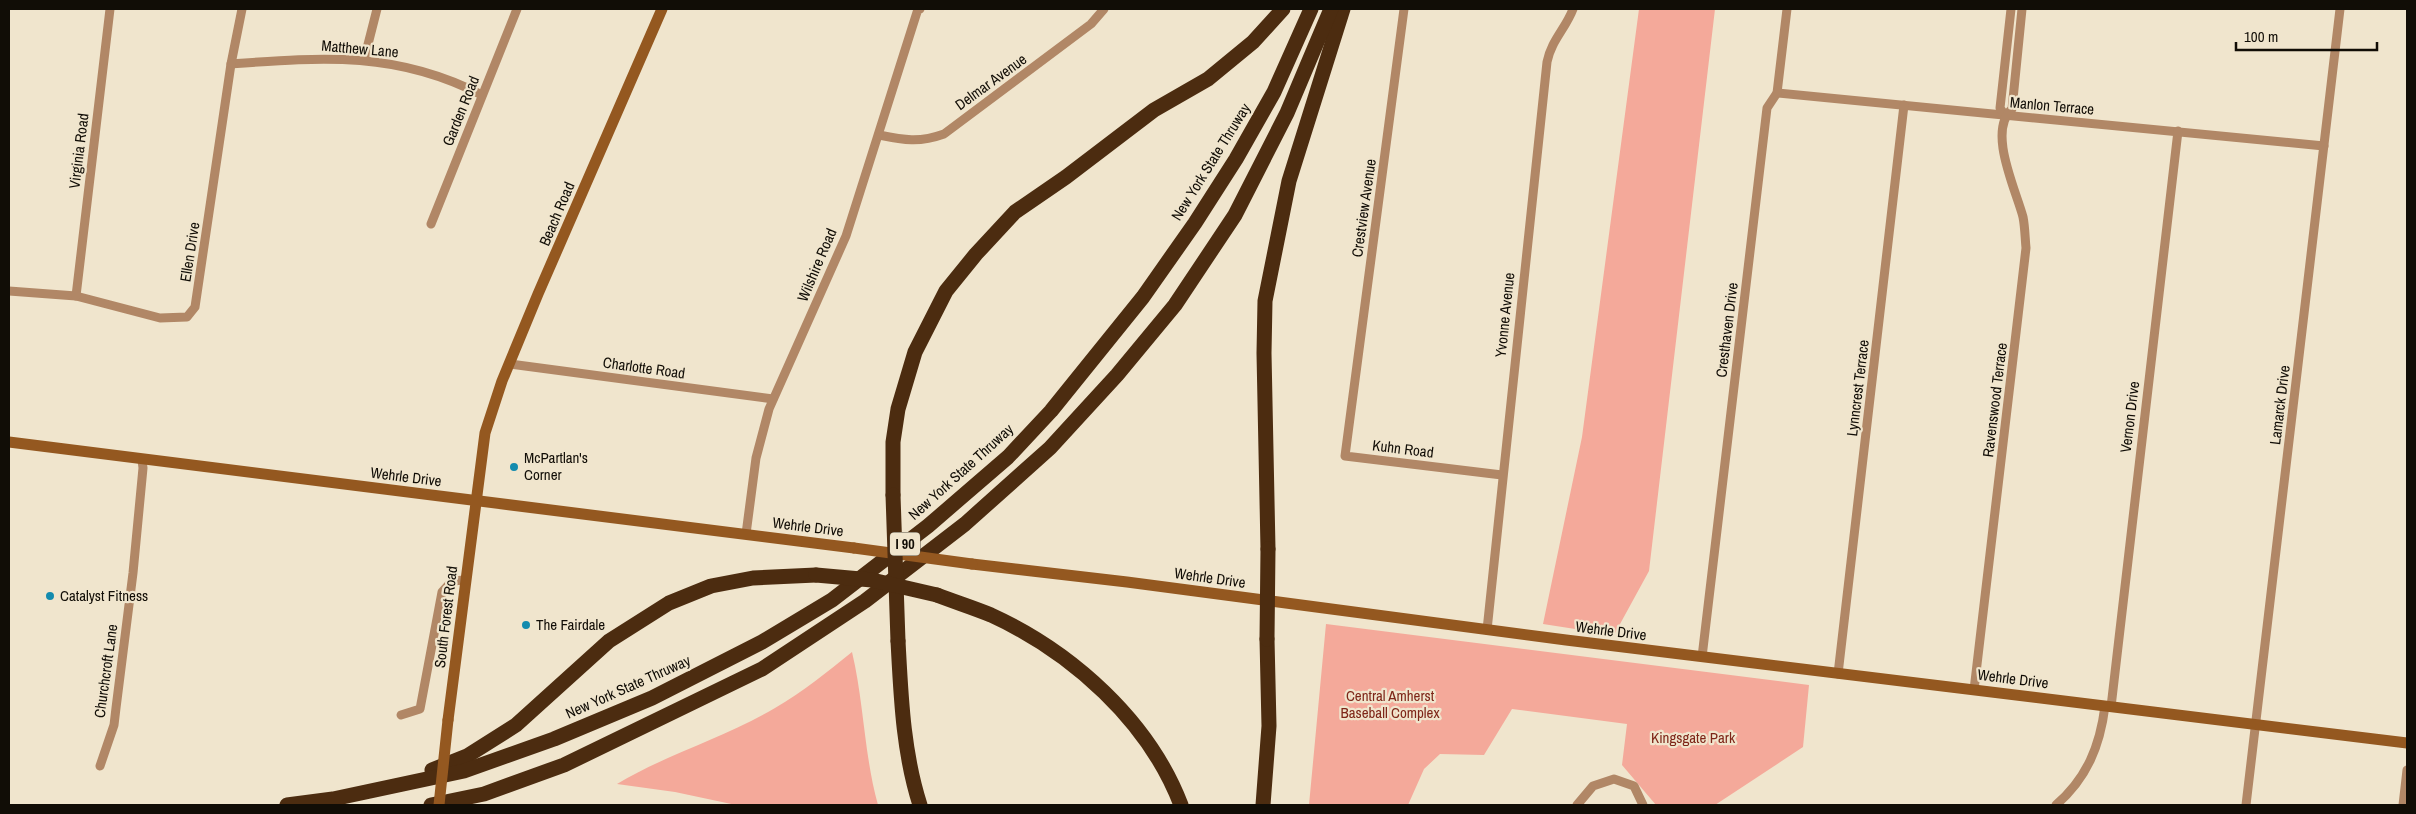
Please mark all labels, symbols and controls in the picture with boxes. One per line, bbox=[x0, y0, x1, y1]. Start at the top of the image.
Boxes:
scale bar bbox=[2236, 20, 2377, 52]
text: 100 m bbox=[2244, 26, 2278, 47]
street label: Matthew Lane bbox=[321, 35, 400, 62]
street label: Delmar Avenue bbox=[951, 48, 1031, 115]
street label: Garden Road bbox=[437, 73, 484, 149]
street label: Manlon Terrace bbox=[2009, 91, 2095, 120]
street label: New York State Thruway bbox=[1166, 98, 1256, 224]
street label: Virginia Road bbox=[63, 112, 94, 190]
street label: Crestview Avenue bbox=[1346, 157, 1381, 258]
street label: Beach Road bbox=[534, 179, 579, 249]
street label: Ellen Drive bbox=[174, 220, 205, 283]
street label: Wilshire Road bbox=[792, 225, 841, 305]
street label: Yvonne Avenue bbox=[1490, 271, 1519, 358]
street label: Cresthaven Drive bbox=[1710, 281, 1743, 379]
street label: Lynncrest Terrace bbox=[1841, 338, 1874, 437]
street label: Ravenswood Terrace bbox=[1977, 341, 2012, 458]
street label: Charlotte Road bbox=[602, 351, 686, 384]
street label: Lamarck Drive bbox=[2264, 364, 2295, 446]
street label: Vernon Drive bbox=[2115, 380, 2144, 454]
street label: New York State Thruway bbox=[904, 418, 1018, 524]
street label: Kuhn Road bbox=[1371, 434, 1435, 463]
place label: McPartlan's Corner bbox=[524, 447, 588, 485]
marker: McPartlan's Corner bbox=[508, 461, 520, 473]
street label: Wehrle Drive bbox=[369, 462, 443, 491]
street label: Wehrle Drive bbox=[771, 512, 845, 541]
road number: I 90 bbox=[890, 532, 920, 556]
street label: Wehrle Drive bbox=[1173, 562, 1247, 593]
street label: South Forest Road bbox=[429, 565, 462, 669]
place label: Catalyst Fitness bbox=[60, 585, 148, 606]
marker: Catalyst Fitness bbox=[44, 590, 56, 602]
place label: The Fairdale bbox=[536, 614, 605, 635]
street label: Wehrle Drive bbox=[1574, 616, 1648, 645]
marker: The Fairdale bbox=[520, 619, 532, 631]
street label: Churchcroft Lane bbox=[89, 623, 122, 719]
street label: New York State Thruway bbox=[562, 649, 694, 724]
street label: Wehrle Drive bbox=[1976, 664, 2050, 693]
park label: Central Amherst Baseball Complex bbox=[1340, 685, 1440, 723]
park label: Kingsgate Park bbox=[1651, 727, 1736, 748]

